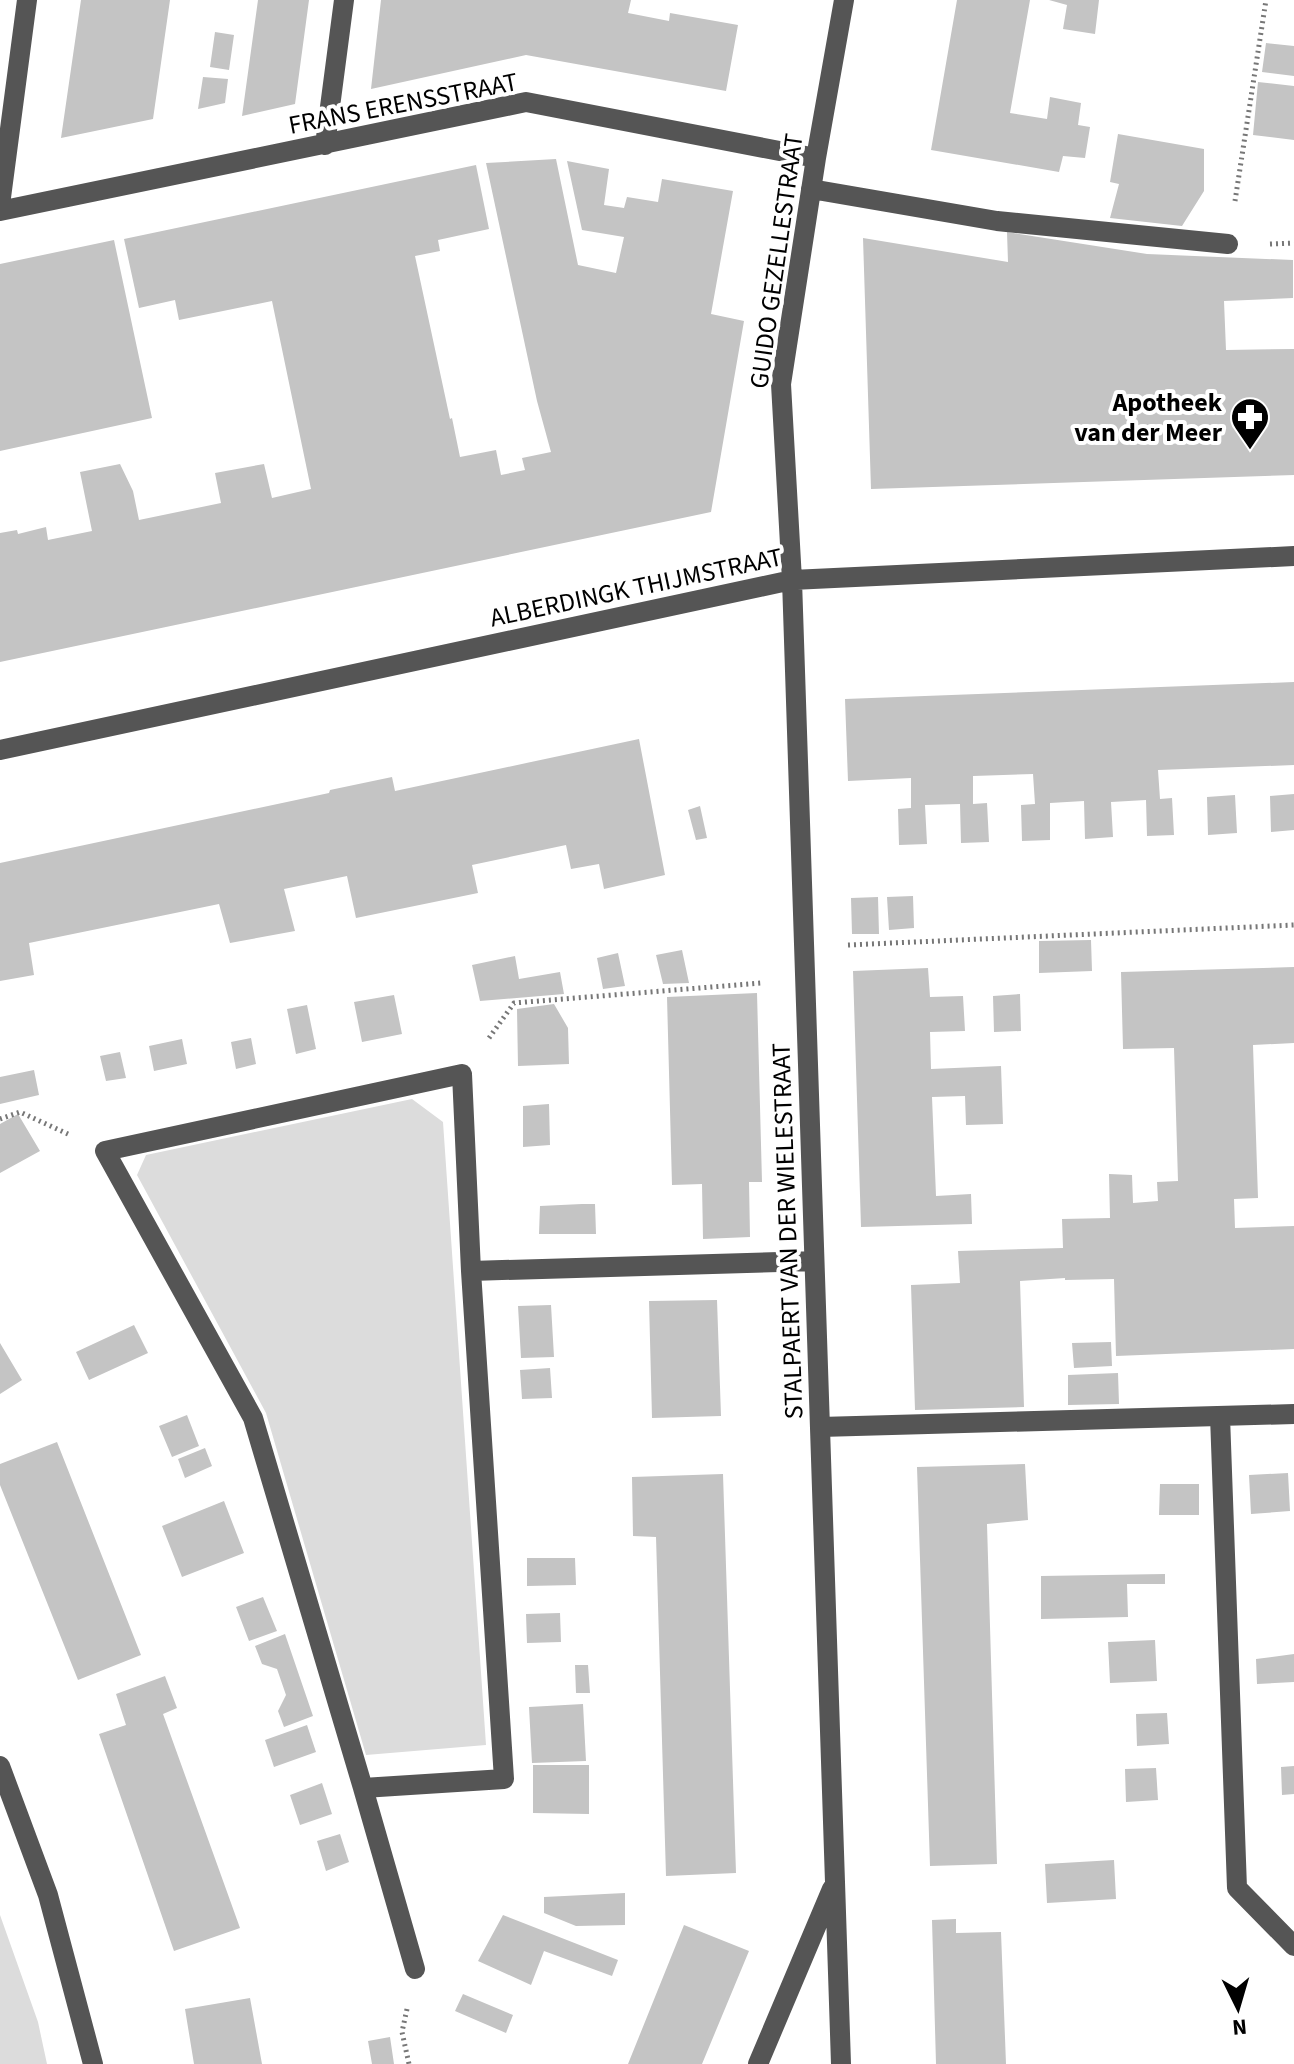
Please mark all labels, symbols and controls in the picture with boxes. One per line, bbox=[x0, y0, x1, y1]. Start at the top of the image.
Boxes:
street label: FRANS ERENSSTRAAT bbox=[285, 63, 521, 144]
street label: GUIDO GEZELLESTRAAT bbox=[740, 131, 813, 391]
place label: Apotheek van der Meer bbox=[1074, 384, 1223, 451]
pharmacy icon: Apotheek van der Meer bbox=[1229, 396, 1271, 451]
street label: ALBERDINGK THIJMSTRAAT bbox=[486, 538, 786, 637]
street label: STALPAERT VAN DER WIELESTRAAT bbox=[762, 1042, 813, 1420]
north arrow bbox=[1198, 1968, 1278, 2048]
text: N bbox=[1231, 2010, 1248, 2044]

